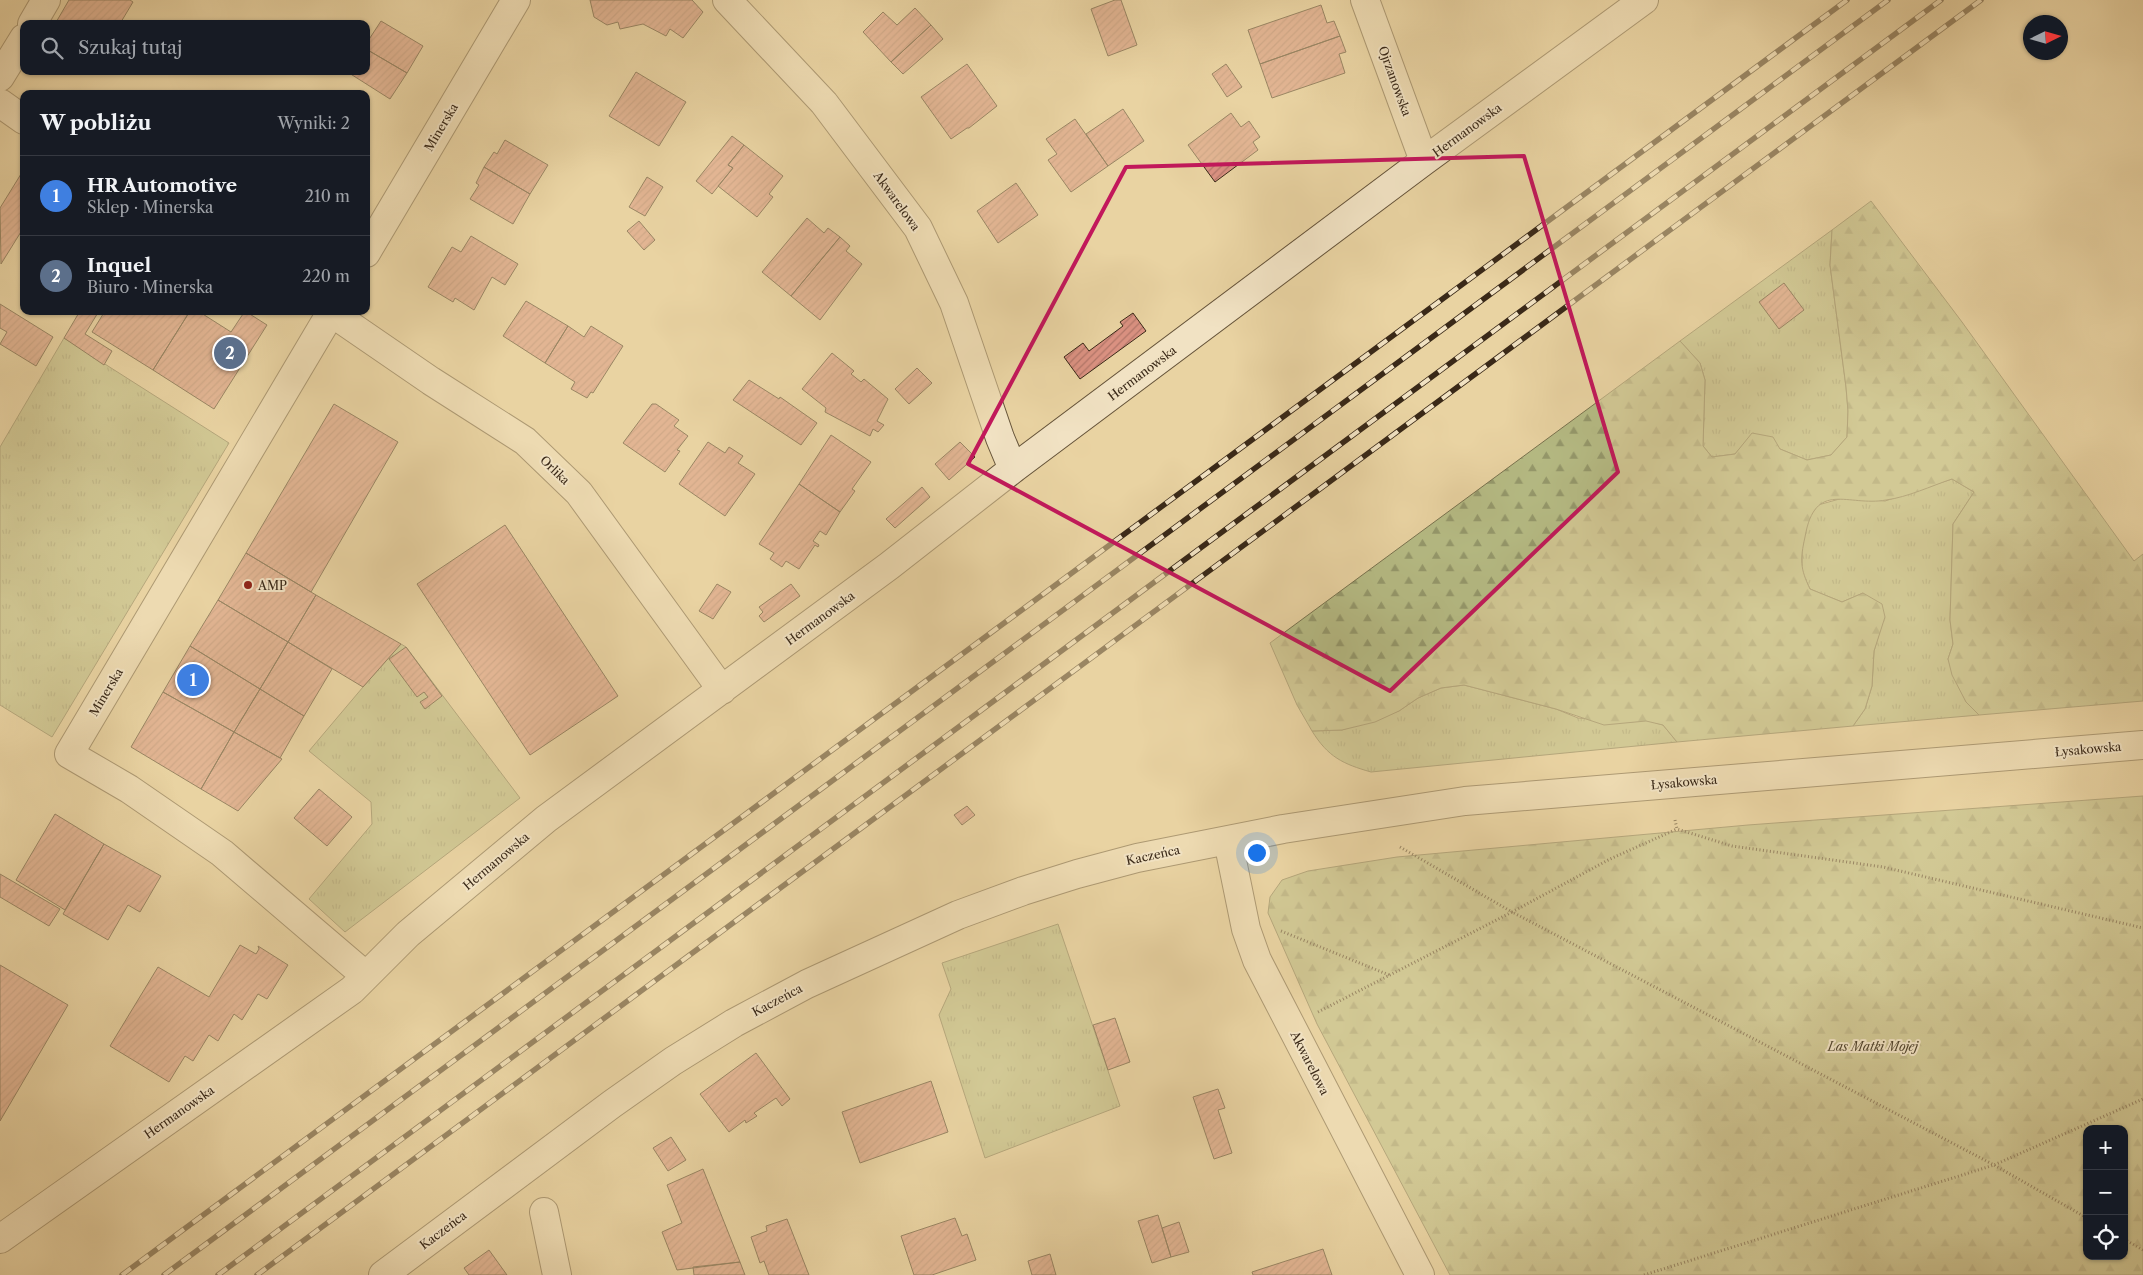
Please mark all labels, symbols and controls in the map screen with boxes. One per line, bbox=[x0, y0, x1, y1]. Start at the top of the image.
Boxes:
north arrow bbox=[2023, 15, 2068, 60]
search box bbox=[20, 20, 370, 75]
icon: search bbox=[38, 34, 66, 62]
text: Szukaj tutaj bbox=[78, 36, 182, 59]
street label: Ojrzanowska bbox=[1375, 44, 1415, 119]
street label: Minerska bbox=[421, 100, 461, 154]
street label: Hermanowska bbox=[1430, 100, 1505, 160]
text: W pobliżu bbox=[40, 110, 151, 135]
text: Wyniki: 2 bbox=[277, 113, 350, 133]
street label: Akwarelowa bbox=[870, 168, 924, 234]
text: HR Automotive bbox=[87, 174, 237, 197]
text: 1 bbox=[52, 186, 60, 206]
text: 210 m bbox=[305, 186, 350, 206]
text: Sklep · Minerska bbox=[87, 197, 214, 217]
text: Inquel bbox=[87, 254, 151, 277]
text: 2 bbox=[51, 266, 61, 286]
text: 220 m bbox=[302, 266, 350, 286]
text: Biuro · Minerska bbox=[87, 277, 213, 297]
pin: 2 bbox=[214, 334, 246, 372]
street label: Hermanowska bbox=[1105, 342, 1180, 404]
street label: Orlika bbox=[537, 452, 573, 488]
place label: AMP bbox=[257, 578, 287, 593]
marker: AMP bbox=[242, 579, 254, 591]
street label: Hermanowska bbox=[783, 588, 858, 648]
pin: 1 bbox=[177, 661, 209, 699]
street label: Minerska bbox=[86, 665, 126, 719]
street label: Łysakowska bbox=[2054, 739, 2123, 759]
street label: Łysakowska bbox=[1650, 772, 1719, 792]
street label: Hermanowska bbox=[460, 829, 533, 893]
your location bbox=[1244, 840, 1270, 866]
street label: Kaczeńca bbox=[1125, 842, 1182, 868]
street label: Kaczeńca bbox=[749, 980, 805, 1020]
street label: Akwarelowa bbox=[1287, 1028, 1333, 1098]
park label: Las Matki Mojej bbox=[1827, 1039, 1919, 1054]
street label: Hermanowska bbox=[141, 1082, 217, 1142]
map controls bbox=[2083, 1125, 2128, 1260]
button: + bbox=[2083, 1125, 2128, 1170]
button: − bbox=[2083, 1170, 2128, 1215]
street label: Kaczeńca bbox=[417, 1207, 470, 1253]
button: locate bbox=[2083, 1215, 2128, 1260]

